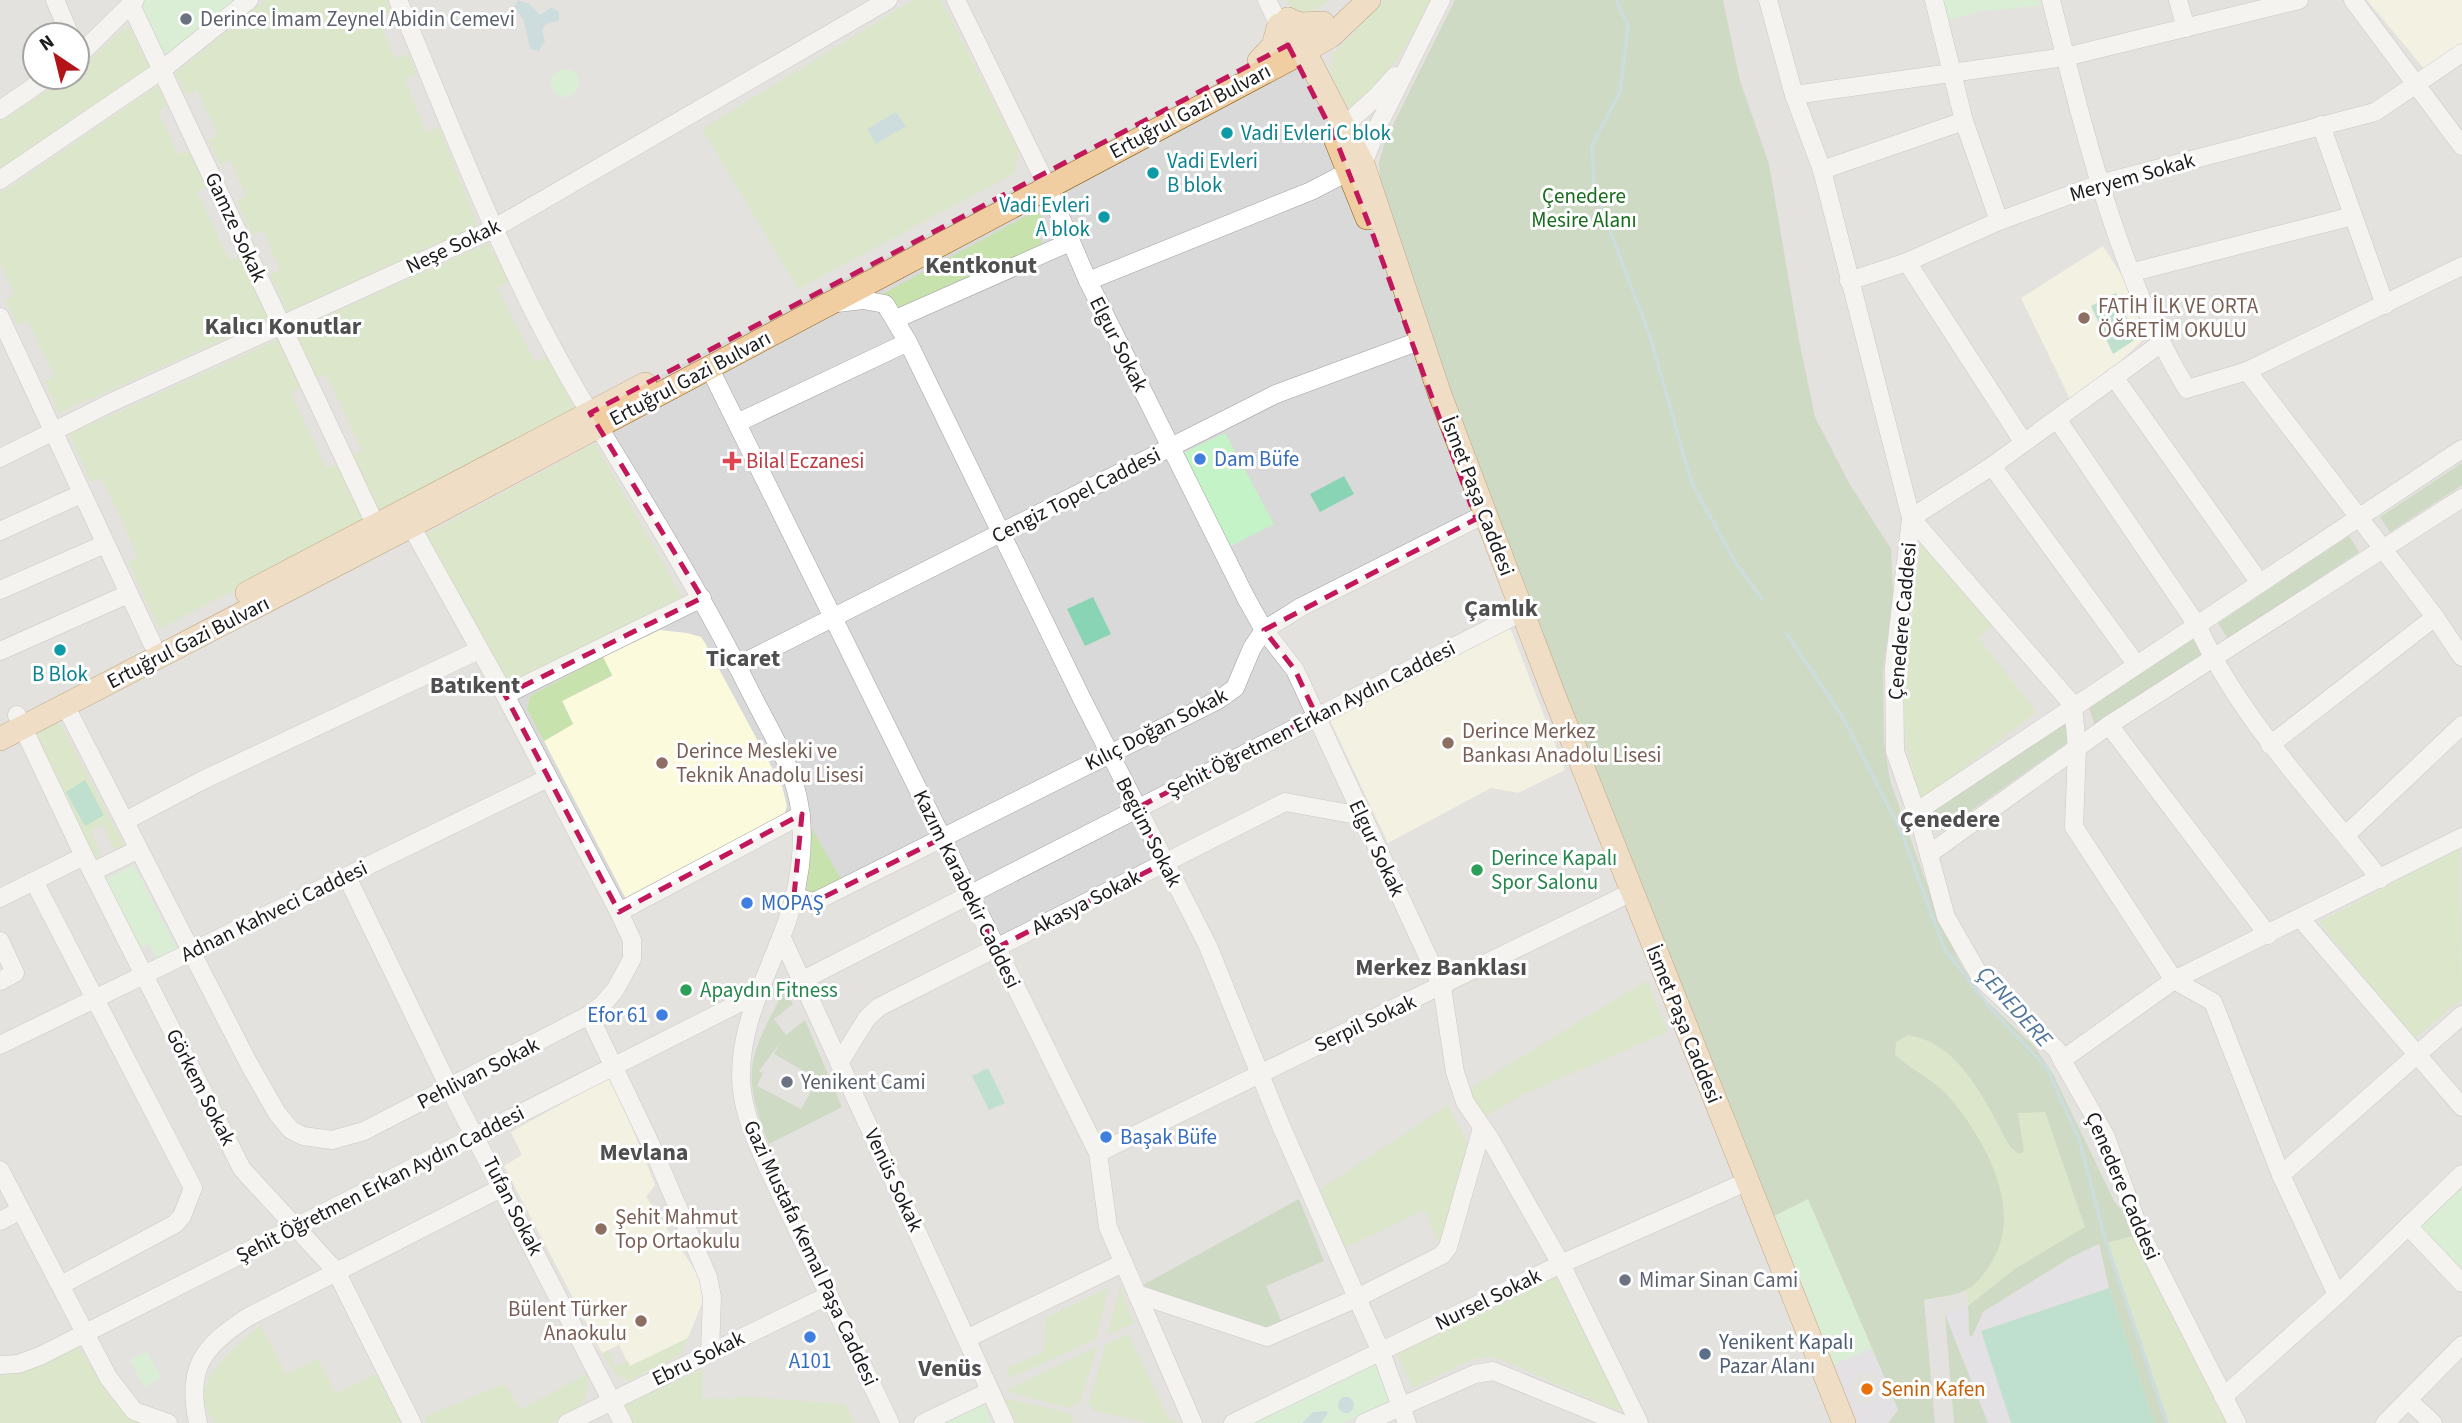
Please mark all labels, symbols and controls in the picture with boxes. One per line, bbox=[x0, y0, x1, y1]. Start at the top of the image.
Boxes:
place label: Derince İmam Zeynel Abidin Cemevi bbox=[200, 4, 515, 34]
marker: Derince İmam Zeynel Abidin Cemevi bbox=[178, 11, 194, 27]
north arrow bbox=[21, 21, 91, 91]
text: N bbox=[34, 29, 60, 58]
street label: Ertuğrul Gazi Bulvarı bbox=[1104, 56, 1276, 166]
place label: Vadi Evleri C blok bbox=[1241, 118, 1392, 148]
marker: Vadi Evleri C blok bbox=[1219, 125, 1235, 141]
street label: Meryem Sokak bbox=[2066, 145, 2199, 209]
place label: Vadi Evleri B blok bbox=[1167, 146, 1258, 200]
marker: Vadi Evleri B blok bbox=[1145, 165, 1161, 181]
street label: Gamze Sokak bbox=[197, 167, 275, 287]
park label: Çenedere Mesire Alanı bbox=[1531, 181, 1637, 235]
place label: Vadi Evleri A blok bbox=[999, 190, 1091, 244]
marker: Vadi Evleri A blok bbox=[1096, 209, 1112, 225]
street label: Neşe Sokak bbox=[401, 211, 506, 281]
district label: Kentkonut bbox=[925, 248, 1037, 283]
street label: Elgur Sokak bbox=[1082, 291, 1156, 398]
place label: FATİH İLK VE ORTA ÖĞRETİM OKULU bbox=[2098, 291, 2259, 345]
district label: Kalıcı Konutlar bbox=[205, 309, 362, 344]
marker: FATİH İLK VE ORTA ÖĞRETİM OKULU bbox=[2076, 310, 2092, 326]
street label: Ertuğrul Gazi Bulvarı bbox=[604, 323, 776, 433]
street label: İsmet Paşa Caddesi bbox=[1434, 412, 1522, 580]
street label: Cengiz Topel Caddesi bbox=[986, 439, 1166, 551]
place label: Dam Büfe bbox=[1214, 444, 1299, 474]
place label: Bilal Eczanesi bbox=[746, 446, 864, 476]
marker: Dam Büfe bbox=[1192, 451, 1208, 467]
marker: Bilal Eczanesi bbox=[724, 453, 740, 469]
street label: Çenedere Caddesi bbox=[1880, 541, 1924, 701]
street label: Ertuğrul Gazi Bulvarı bbox=[101, 588, 275, 696]
district label: Çamlık bbox=[1464, 591, 1539, 626]
street label: Şehit Öğretmen Erkan Aydın Caddesi bbox=[1161, 633, 1461, 805]
district label: Ticaret bbox=[706, 641, 780, 676]
marker: B Blok bbox=[52, 642, 68, 658]
place label: B Blok bbox=[32, 659, 89, 689]
district label: Batıkent bbox=[430, 668, 520, 703]
street label: Kılıç Doğan Sokak bbox=[1080, 680, 1233, 778]
place label: Derince Merkez Bankası Anadolu Lisesi bbox=[1462, 716, 1661, 770]
marker: Derince Merkez Bankası Anadolu Lisesi bbox=[1440, 735, 1456, 751]
place label: Derince Mesleki ve Teknik Anadolu Lisesi bbox=[676, 736, 864, 790]
marker: Derince Mesleki ve Teknik Anadolu Lisesi bbox=[654, 755, 670, 771]
street label: Begüm Sokak bbox=[1108, 772, 1190, 893]
street label: Kazım Karabekir Caddesi bbox=[906, 784, 1028, 994]
street label: Elgur Sokak bbox=[1341, 795, 1413, 902]
district label: Çenedere bbox=[1900, 802, 2000, 837]
place label: Derince Kapalı Spor Salonu bbox=[1491, 843, 1617, 897]
street label: Adnan Kahveci Caddesi bbox=[176, 853, 372, 969]
street label: Akasya Sokak bbox=[1026, 861, 1146, 942]
marker: Derince Kapalı Spor Salonu bbox=[1469, 862, 1485, 878]
place label: MOPAŞ bbox=[761, 888, 824, 918]
marker: MOPAŞ bbox=[739, 895, 755, 911]
street label: İsmet Paşa Caddesi bbox=[1638, 940, 1730, 1108]
district label: Merkez Banklası bbox=[1355, 950, 1527, 985]
water label: ÇENEDERE bbox=[1969, 958, 2061, 1055]
place label: Apaydın Fitness bbox=[700, 975, 838, 1005]
marker: Apaydın Fitness bbox=[678, 982, 694, 998]
street label: Serpil Sokak bbox=[1309, 986, 1421, 1060]
place label: Efor 61 bbox=[587, 1000, 648, 1030]
marker: Efor 61 bbox=[654, 1007, 670, 1023]
street label: Görkem Sokak bbox=[159, 1023, 244, 1151]
street label: Pehlivan Sokak bbox=[412, 1029, 545, 1117]
place label: Yenikent Cami bbox=[800, 1067, 926, 1097]
marker: Yenikent Cami bbox=[779, 1074, 795, 1090]
street label: Şehit Öğretmen Erkan Aydın Caddesi bbox=[230, 1098, 530, 1270]
street label: Çenedere Caddesi bbox=[2078, 1107, 2168, 1265]
street label: Gazi Mustafa Kemal Paşa Caddesi bbox=[736, 1115, 886, 1391]
place label: Başak Büfe bbox=[1120, 1122, 1217, 1152]
street label: Venüs Sokak bbox=[857, 1124, 931, 1237]
marker: Başak Büfe bbox=[1098, 1129, 1114, 1145]
district label: Mevlana bbox=[599, 1135, 689, 1170]
street label: Tufan Sokak bbox=[475, 1151, 551, 1261]
place label: Şehit Mahmut Top Ortaokulu bbox=[615, 1202, 740, 1256]
marker: Şehit Mahmut Top Ortaokulu bbox=[593, 1221, 609, 1237]
street label: Nursel Sokak bbox=[1430, 1260, 1547, 1338]
place label: Mimar Sinan Cami bbox=[1639, 1265, 1798, 1295]
marker: Mimar Sinan Cami bbox=[1617, 1272, 1633, 1288]
place label: Bülent Türker Anaokulu bbox=[508, 1294, 628, 1348]
marker: Bülent Türker Anaokulu bbox=[633, 1313, 649, 1329]
street label: Ebru Sokak bbox=[647, 1322, 750, 1393]
place label: Yenikent Kapalı Pazar Alanı bbox=[1718, 1327, 1854, 1381]
marker: A101 bbox=[802, 1329, 818, 1345]
place label: A101 bbox=[789, 1346, 831, 1376]
marker: Yenikent Kapalı Pazar Alanı bbox=[1697, 1346, 1713, 1362]
district label: Venüs bbox=[917, 1351, 982, 1386]
place label: Senin Kafen bbox=[1881, 1374, 1986, 1404]
marker: Senin Kafen bbox=[1859, 1381, 1875, 1397]

